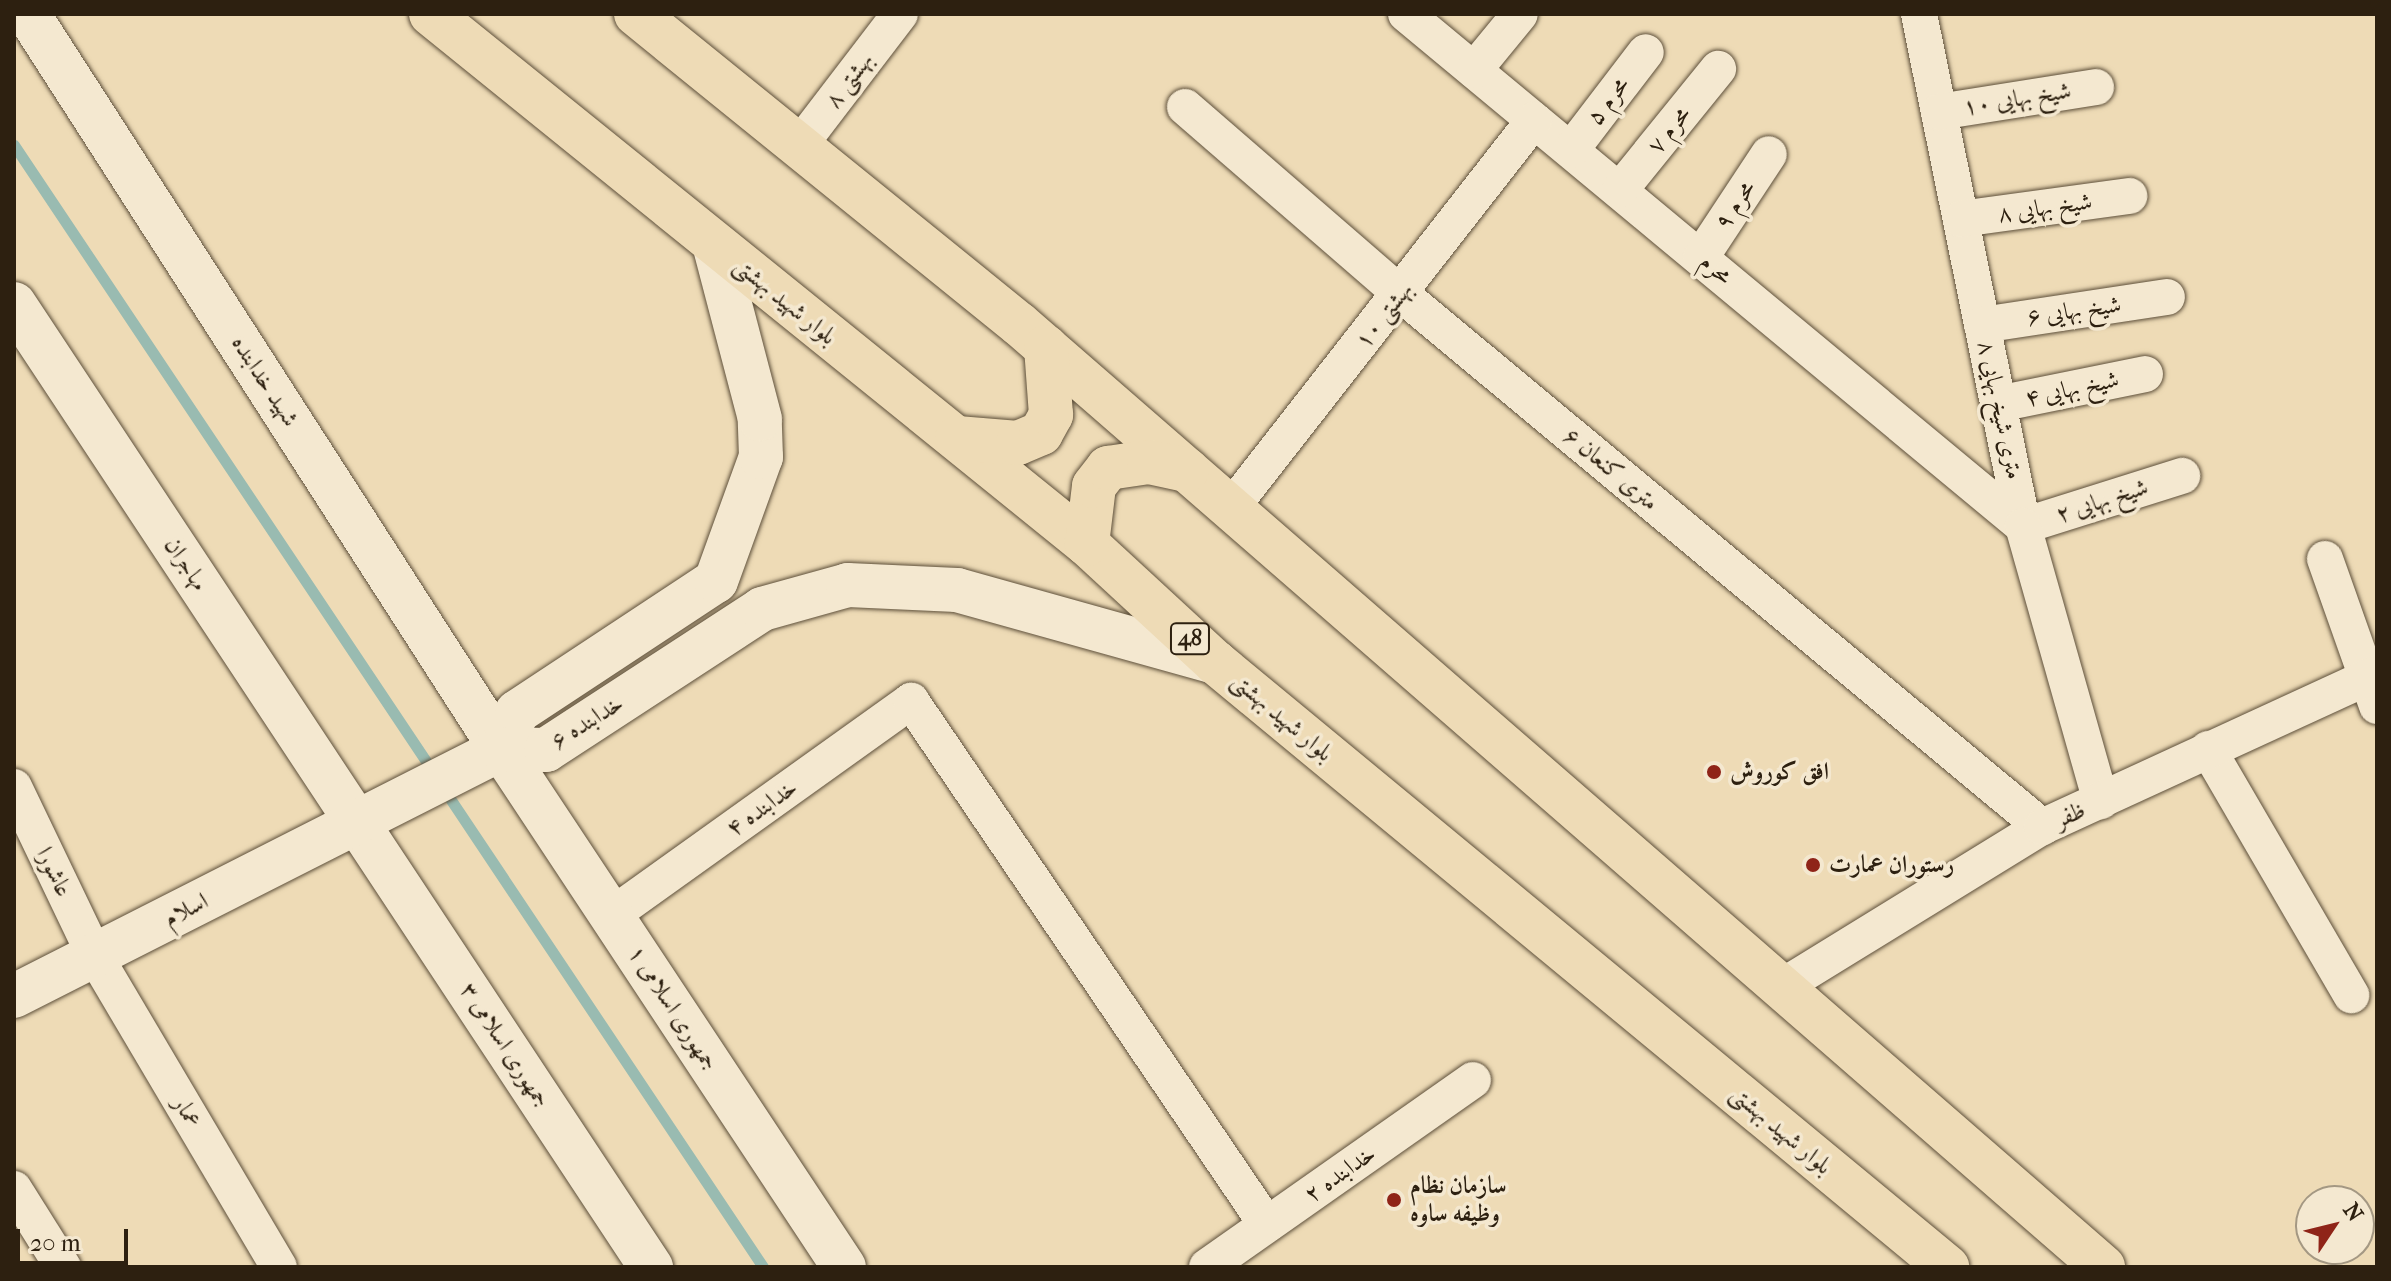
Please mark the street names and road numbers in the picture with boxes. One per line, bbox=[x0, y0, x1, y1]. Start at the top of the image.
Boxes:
street label: بهشتی ۸ bbox=[819, 46, 879, 114]
street label: محرم ۵ bbox=[1581, 71, 1635, 131]
street label: شیخ بهایی ۱۰ bbox=[1961, 76, 2073, 122]
street label: محرم ۷ bbox=[1641, 100, 1697, 160]
street label: محرم ۹ bbox=[1708, 175, 1762, 235]
street label: شیخ بهایی ۸ bbox=[1996, 187, 2094, 229]
street label: محرم bbox=[1694, 247, 1738, 291]
street label: بلوار شهید بهشتی bbox=[728, 251, 842, 351]
street label: بهشتی ۱۰ bbox=[1349, 276, 1419, 354]
street label: شیخ بهایی ۶ bbox=[2025, 290, 2123, 332]
street label: شهید خدابنده bbox=[225, 330, 305, 432]
street label: ۸ متری شیخ بهایی bbox=[1971, 338, 2029, 482]
street label: شیخ بهایی ۴ bbox=[2023, 365, 2121, 413]
street label: ۶ متری کنعان bbox=[1558, 421, 1664, 517]
street label: شیخ بهایی ۲ bbox=[2052, 473, 2152, 529]
street label: مهاجران bbox=[158, 532, 214, 596]
road number: 48 bbox=[1168, 621, 1212, 657]
street label: بلوار شهید بهشتی bbox=[1225, 666, 1339, 768]
street label: خدابنده ۶ bbox=[545, 688, 629, 756]
street label: خدابنده ۴ bbox=[721, 773, 803, 843]
street label: ظفر bbox=[2050, 796, 2090, 834]
street label: عاشورا bbox=[30, 843, 78, 901]
street label: اسلام bbox=[159, 887, 213, 933]
street label: جمهوری اسلامی ۱ bbox=[622, 940, 724, 1076]
street label: جمهوری اسلامی ۳ bbox=[454, 977, 556, 1113]
street label: بلوار شهید بهشتی bbox=[1724, 1079, 1838, 1181]
street label: عمار bbox=[166, 1091, 208, 1133]
street label: خدابنده ۲ bbox=[1299, 1139, 1381, 1209]

